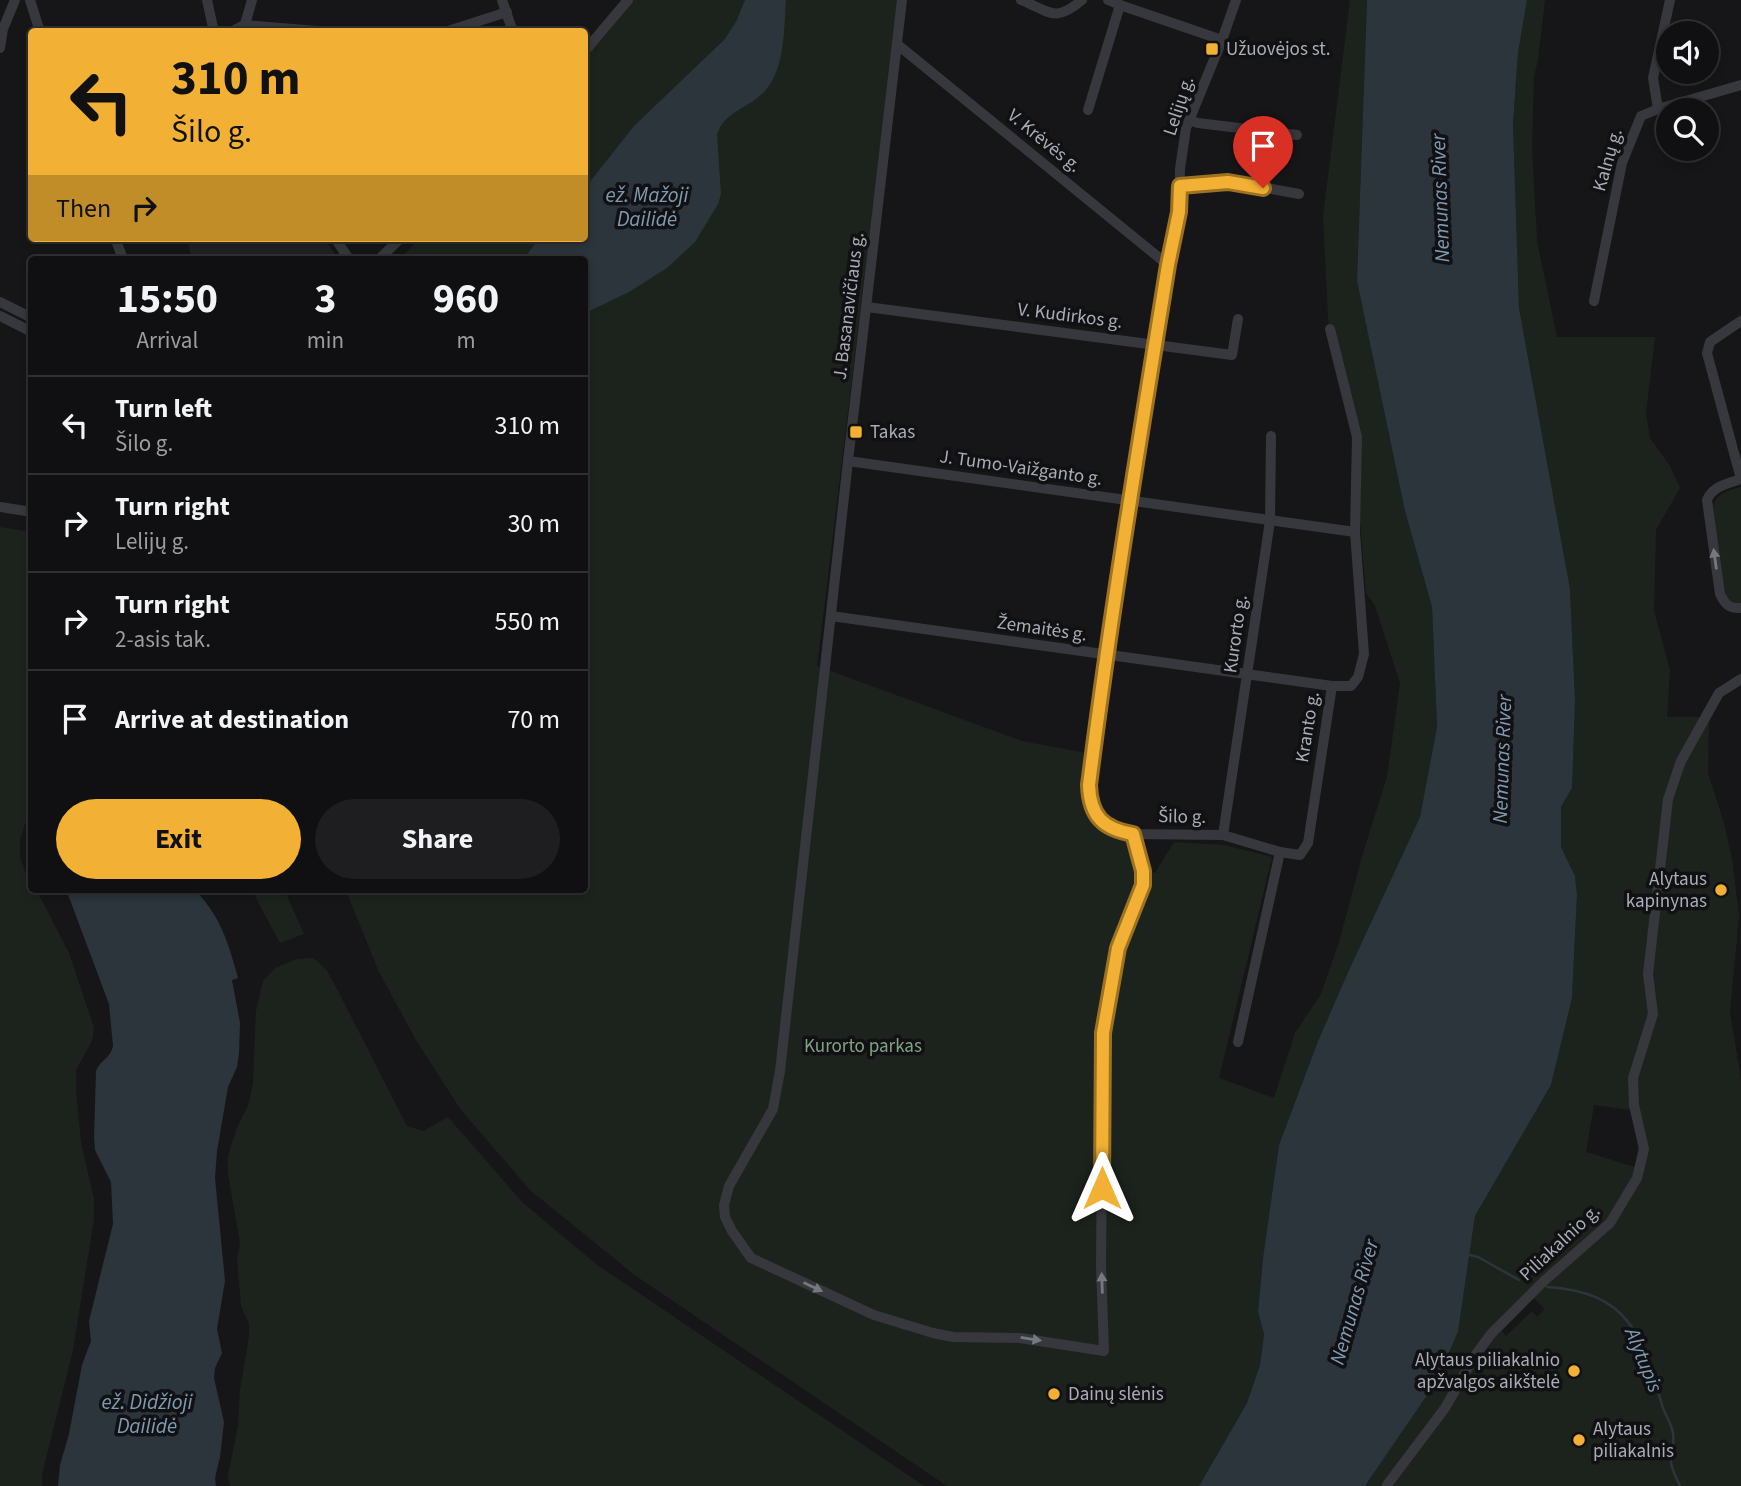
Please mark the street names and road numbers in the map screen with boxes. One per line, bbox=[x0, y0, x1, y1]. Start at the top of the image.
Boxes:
street label: Lelijų g. bbox=[1157, 73, 1201, 139]
street label: V. Krėvės g. bbox=[1001, 103, 1087, 179]
street label: Kalnų g. bbox=[1586, 125, 1630, 195]
street label: J. Basanavičiaus g. bbox=[827, 231, 871, 381]
street label: V. Kudirkos g. bbox=[1016, 296, 1124, 336]
street label: J. Tumo-Vaižganto g. bbox=[938, 443, 1104, 493]
street label: Kurorto g. bbox=[1217, 593, 1255, 675]
street label: Žemaitės g. bbox=[995, 609, 1089, 649]
street label: Kranto g. bbox=[1289, 689, 1327, 765]
street label: Šilo g. bbox=[1158, 803, 1206, 831]
street label: Piliakalnio g. bbox=[1514, 1198, 1606, 1288]

